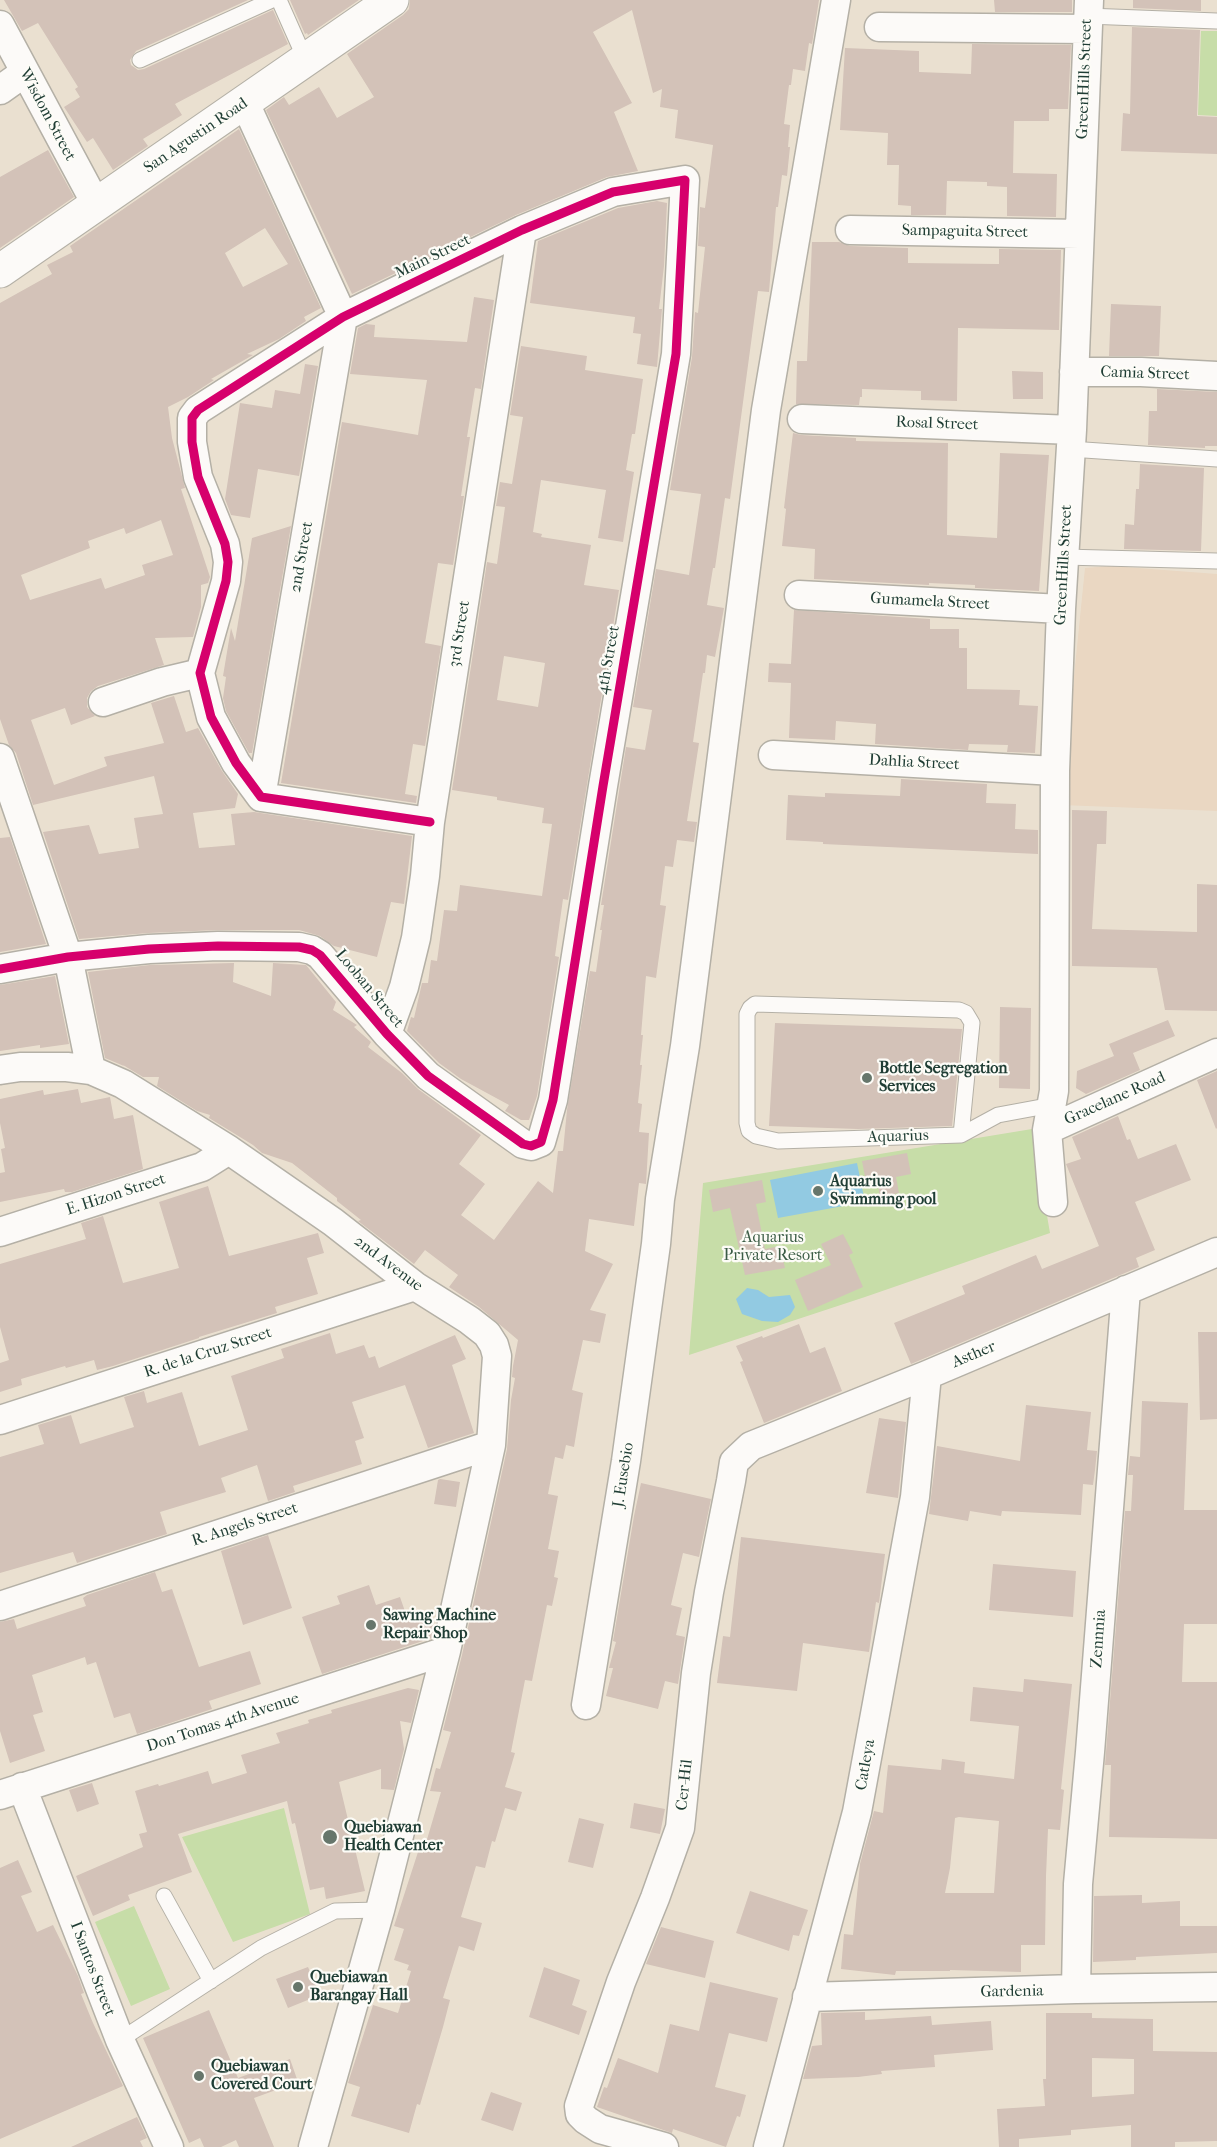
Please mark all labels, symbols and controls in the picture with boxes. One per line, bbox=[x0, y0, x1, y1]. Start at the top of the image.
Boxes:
street label: GreenHills Street bbox=[1073, 18, 1097, 140]
street label: Wisdom Street bbox=[15, 65, 79, 165]
street label: San Agustin Road bbox=[140, 94, 252, 178]
street label: Sampaguita Street bbox=[902, 221, 1028, 243]
street label: Main Street bbox=[392, 230, 474, 284]
street label: Camia Street bbox=[1100, 363, 1190, 385]
street label: Rosal Street bbox=[895, 413, 979, 435]
street label: GreenHills Street bbox=[1051, 504, 1077, 626]
street label: 2nd Street bbox=[286, 520, 318, 594]
street label: Gumamela Street bbox=[870, 589, 990, 615]
street label: 3rd Street bbox=[445, 599, 475, 669]
street label: 4th Street bbox=[593, 624, 625, 696]
street label: Dahlia Street bbox=[868, 751, 960, 775]
street label: Looban Street bbox=[331, 946, 407, 1032]
place label: Bottle Segregation Services bbox=[879, 1059, 1008, 1097]
street label: Gracelane Road bbox=[1062, 1068, 1168, 1130]
marker: Bottle Segregation Services bbox=[860, 1071, 874, 1085]
street label: Aquarius bbox=[867, 1126, 929, 1148]
street label: E. Hizon Street bbox=[64, 1170, 168, 1220]
place label: Aquarius Swimming pool bbox=[830, 1172, 936, 1210]
marker: Aquarius Swimming pool bbox=[811, 1184, 825, 1198]
park label: Aquarius Private Resort bbox=[723, 1228, 823, 1266]
street label: 2nd Avenue bbox=[350, 1232, 426, 1296]
street label: R. de la Cruz Street bbox=[142, 1323, 274, 1383]
street label: Asther bbox=[949, 1337, 999, 1373]
street label: J. Eusebio bbox=[609, 1441, 639, 1509]
street label: R. Angels Street bbox=[189, 1499, 301, 1551]
place label: Sawing Machine Repair Shop bbox=[383, 1606, 496, 1644]
street label: Zennnia bbox=[1087, 1609, 1111, 1669]
marker: Sawing Machine Repair Shop bbox=[364, 1618, 378, 1632]
street label: Don Tomas 4th Avenue bbox=[144, 1689, 302, 1757]
street label: Catleya bbox=[852, 1738, 880, 1792]
street label: Cer-Hil bbox=[673, 1758, 697, 1812]
place label: Quebiawan Health Center bbox=[344, 1818, 443, 1856]
marker: Quebiawan Health Center bbox=[321, 1828, 339, 1846]
street label: I Santos Street bbox=[65, 1919, 119, 2019]
place label: Quebiawan Barangay Hall bbox=[310, 1968, 408, 2006]
marker: Quebiawan Barangay Hall bbox=[291, 1980, 305, 1994]
street label: Gardenia bbox=[980, 1982, 1044, 2002]
place label: Quebiawan Covered Court bbox=[211, 2057, 312, 2095]
marker: Quebiawan Covered Court bbox=[192, 2069, 206, 2083]

